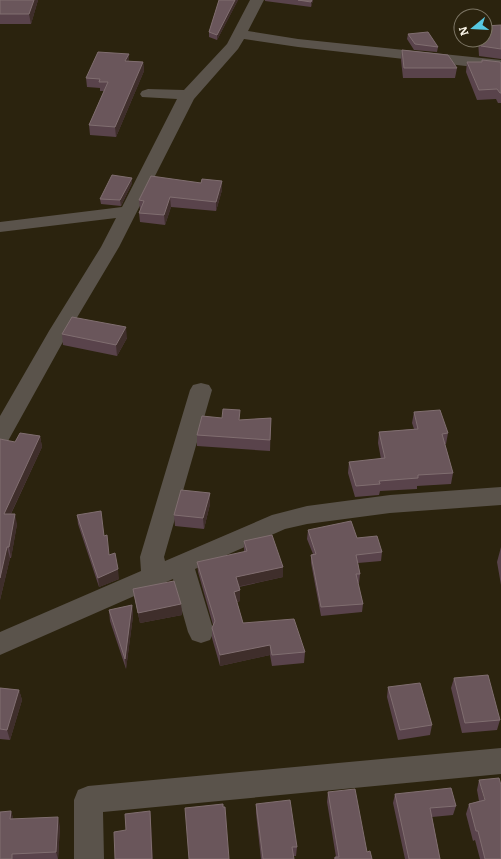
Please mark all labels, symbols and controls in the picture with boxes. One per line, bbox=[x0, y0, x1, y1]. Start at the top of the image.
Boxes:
north arrow bbox=[453, 8, 493, 48]
text: N bbox=[454, 25, 472, 38]

